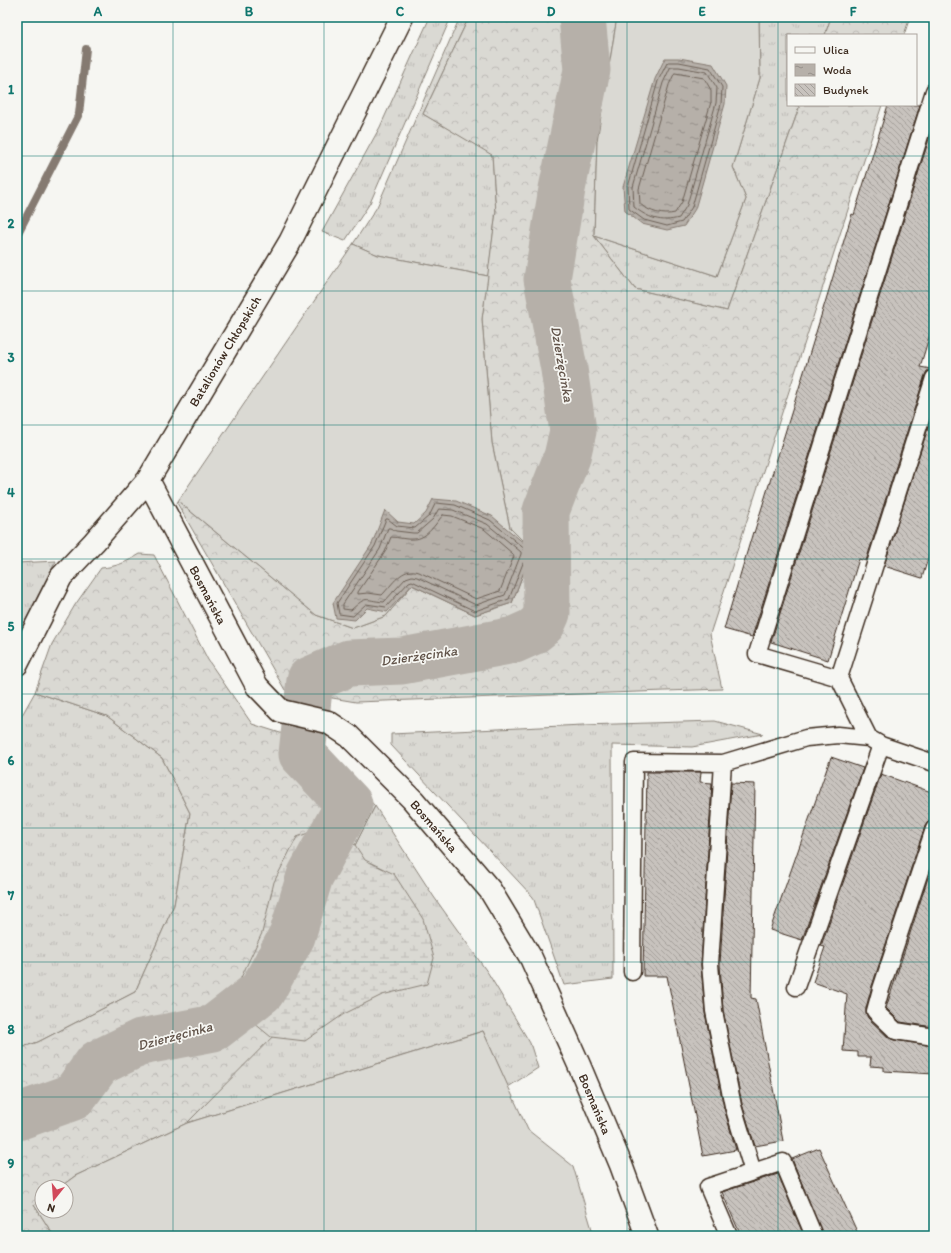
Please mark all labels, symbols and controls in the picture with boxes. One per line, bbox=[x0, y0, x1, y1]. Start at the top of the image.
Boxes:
text: A bbox=[93, 4, 103, 19]
text: B bbox=[245, 4, 254, 19]
text: C bbox=[396, 4, 405, 19]
text: D bbox=[547, 4, 556, 19]
text: E bbox=[698, 4, 706, 19]
text: F bbox=[850, 4, 857, 19]
legend bbox=[787, 34, 917, 106]
text: Ulica bbox=[823, 43, 849, 57]
text: Woda bbox=[823, 63, 852, 77]
text: 1 bbox=[8, 82, 14, 97]
text: Budynek bbox=[823, 83, 869, 97]
text: 2 bbox=[8, 216, 15, 231]
street label: Batalionów Chłopskich bbox=[186, 293, 264, 409]
water label: Dzierżęcinka bbox=[547, 325, 577, 404]
text: 3 bbox=[7, 350, 15, 365]
text: 4 bbox=[7, 485, 15, 500]
street label: Bosmańska bbox=[186, 563, 230, 627]
text: 5 bbox=[8, 619, 15, 634]
water label: Dzierżęcinka bbox=[380, 642, 459, 670]
text: 6 bbox=[8, 753, 15, 768]
street label: Bosmańska bbox=[407, 797, 461, 855]
text: 7 bbox=[7, 888, 15, 903]
water label: Dzierżęcinka bbox=[136, 1018, 215, 1054]
text: 8 bbox=[7, 1022, 15, 1037]
street label: Bosmańska bbox=[576, 1071, 615, 1137]
text: 9 bbox=[8, 1156, 15, 1171]
north arrow bbox=[34, 1179, 74, 1219]
text: N bbox=[46, 1201, 57, 1215]

